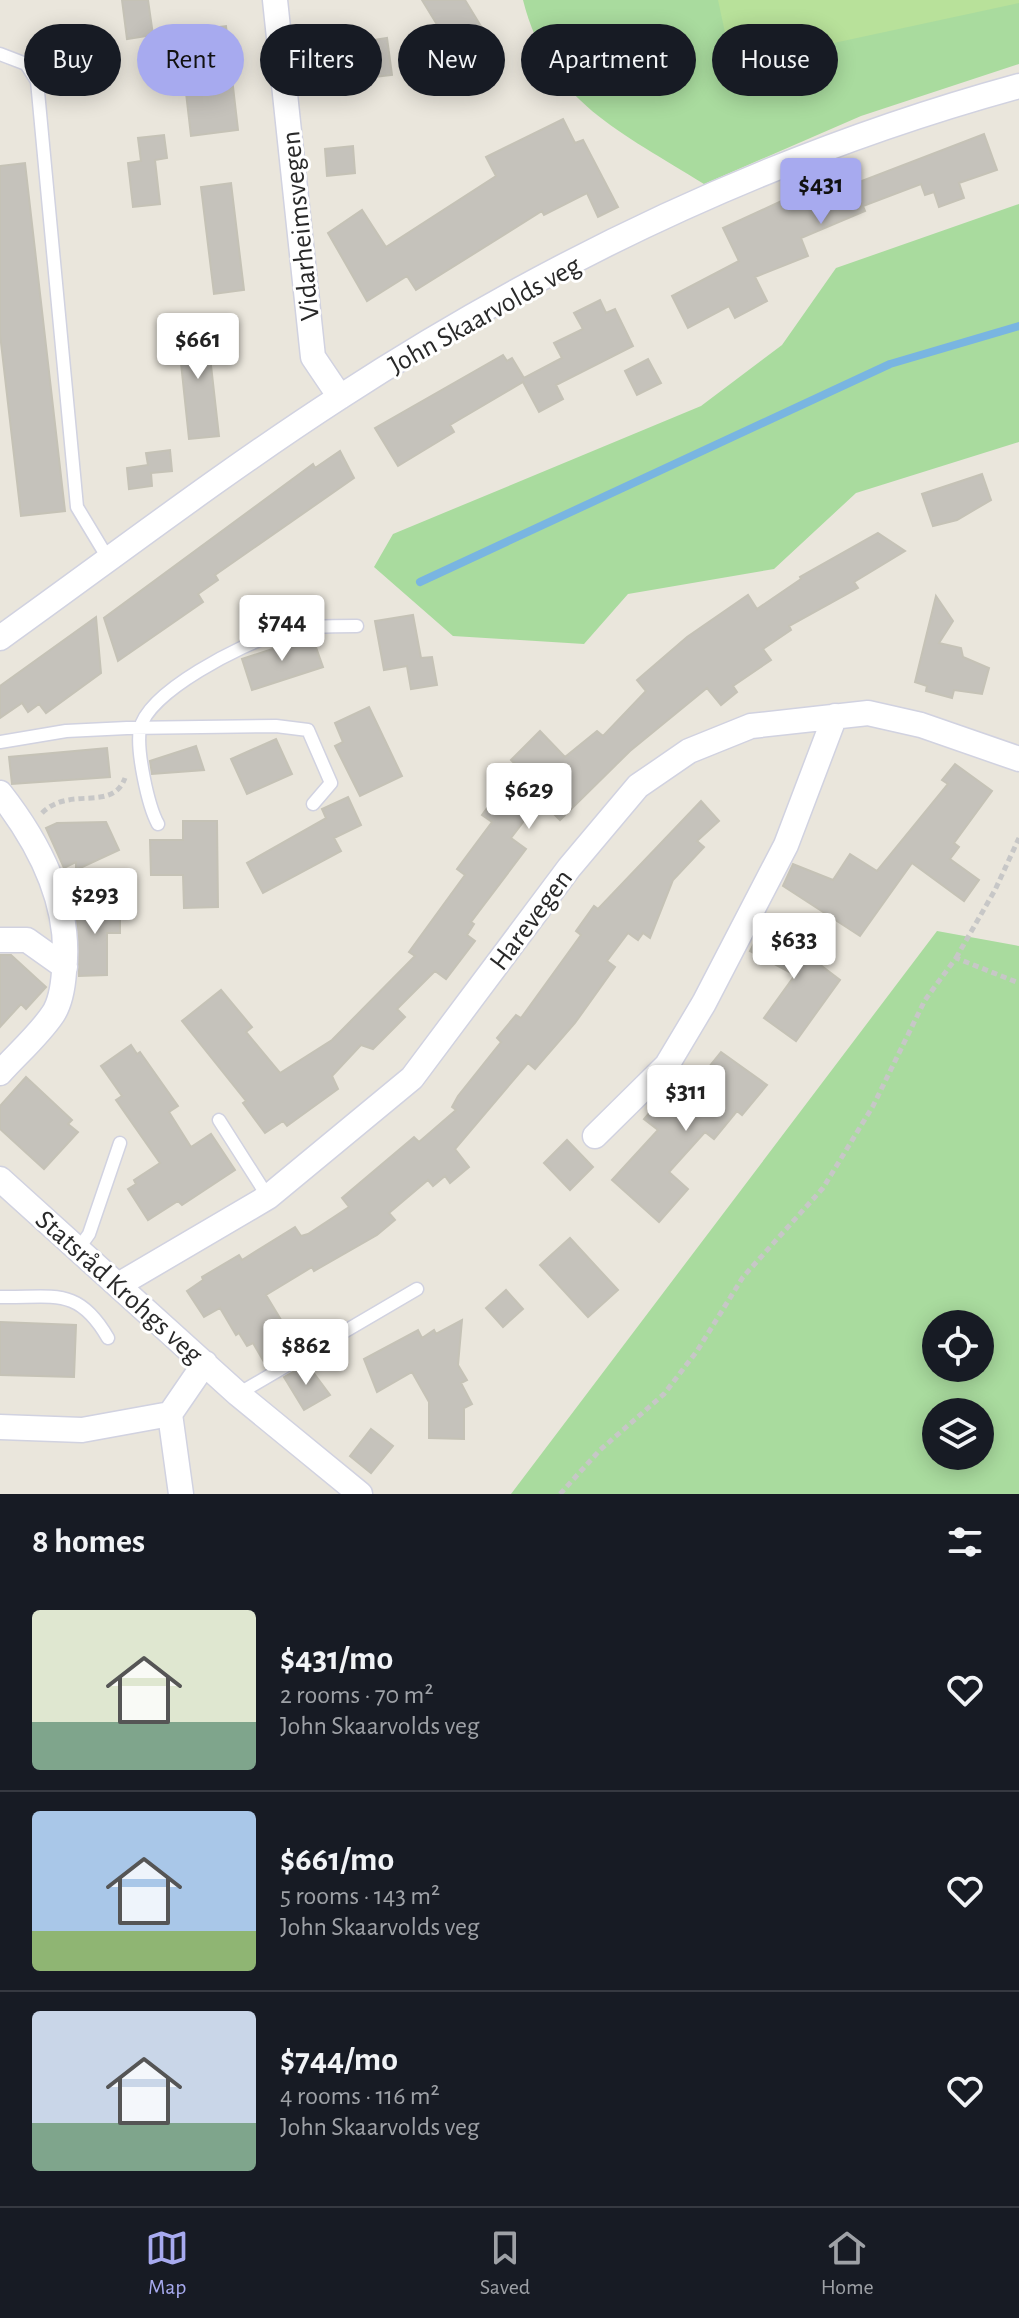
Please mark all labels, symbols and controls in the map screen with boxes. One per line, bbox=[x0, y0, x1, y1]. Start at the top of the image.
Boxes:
chip: Buy bbox=[24, 24, 121, 96]
chip: Rent bbox=[137, 24, 244, 96]
chip: Filters bbox=[260, 24, 382, 96]
chip: New bbox=[398, 24, 505, 96]
chip: Apartment bbox=[521, 24, 696, 96]
chip: House bbox=[712, 24, 838, 96]
street label: Vidarheimsvegen bbox=[277, 129, 325, 322]
pin: $431 bbox=[774, 158, 868, 226]
text: $431 bbox=[798, 171, 844, 197]
street label: John Skaarvolds veg bbox=[384, 251, 586, 380]
pin: $661 bbox=[151, 313, 245, 381]
text: $661 bbox=[175, 326, 221, 352]
pin: $744 bbox=[235, 595, 329, 663]
text: $744 bbox=[257, 608, 307, 634]
pin: $629 bbox=[482, 763, 576, 831]
text: $629 bbox=[504, 776, 554, 802]
street label: Harevegen bbox=[485, 865, 578, 976]
pin: $293 bbox=[48, 868, 142, 936]
text: $293 bbox=[71, 881, 119, 907]
pin: $633 bbox=[747, 913, 841, 981]
text: $633 bbox=[771, 926, 817, 952]
pin: $311 bbox=[639, 1065, 733, 1133]
text: $311 bbox=[665, 1078, 707, 1104]
street label: Statsråd Krohgs veg bbox=[30, 1206, 208, 1370]
map controls bbox=[922, 1310, 994, 1470]
button: locate bbox=[922, 1310, 994, 1382]
pin: $862 bbox=[259, 1319, 353, 1387]
text: $862 bbox=[281, 1332, 331, 1358]
button: layers bbox=[922, 1398, 994, 1470]
icon: filters bbox=[943, 1520, 987, 1564]
text: 8 homes bbox=[32, 1525, 145, 1559]
icon: home bbox=[96, 1642, 192, 1738]
text: $431/mo bbox=[280, 1642, 393, 1676]
icon: heart bbox=[943, 1668, 987, 1712]
text: 2 rooms · 70 m² bbox=[280, 1682, 433, 1708]
text: John Skaarvolds veg bbox=[280, 1713, 479, 1739]
icon: home bbox=[96, 1843, 192, 1939]
text: $661/mo bbox=[280, 1843, 394, 1877]
icon: heart bbox=[943, 1869, 987, 1913]
text: 5 rooms · 143 m² bbox=[280, 1883, 440, 1909]
text: John Skaarvolds veg bbox=[280, 1914, 479, 1940]
icon: home bbox=[96, 2043, 192, 2139]
text: $744/mo bbox=[280, 2043, 398, 2077]
icon: heart bbox=[943, 2069, 987, 2113]
text: 4 rooms · 116 m² bbox=[280, 2083, 440, 2109]
text: John Skaarvolds veg bbox=[280, 2114, 479, 2140]
tab: Map bbox=[145, 2226, 189, 2300]
tab: Saved bbox=[480, 2226, 530, 2300]
tab: Home bbox=[821, 2226, 874, 2300]

